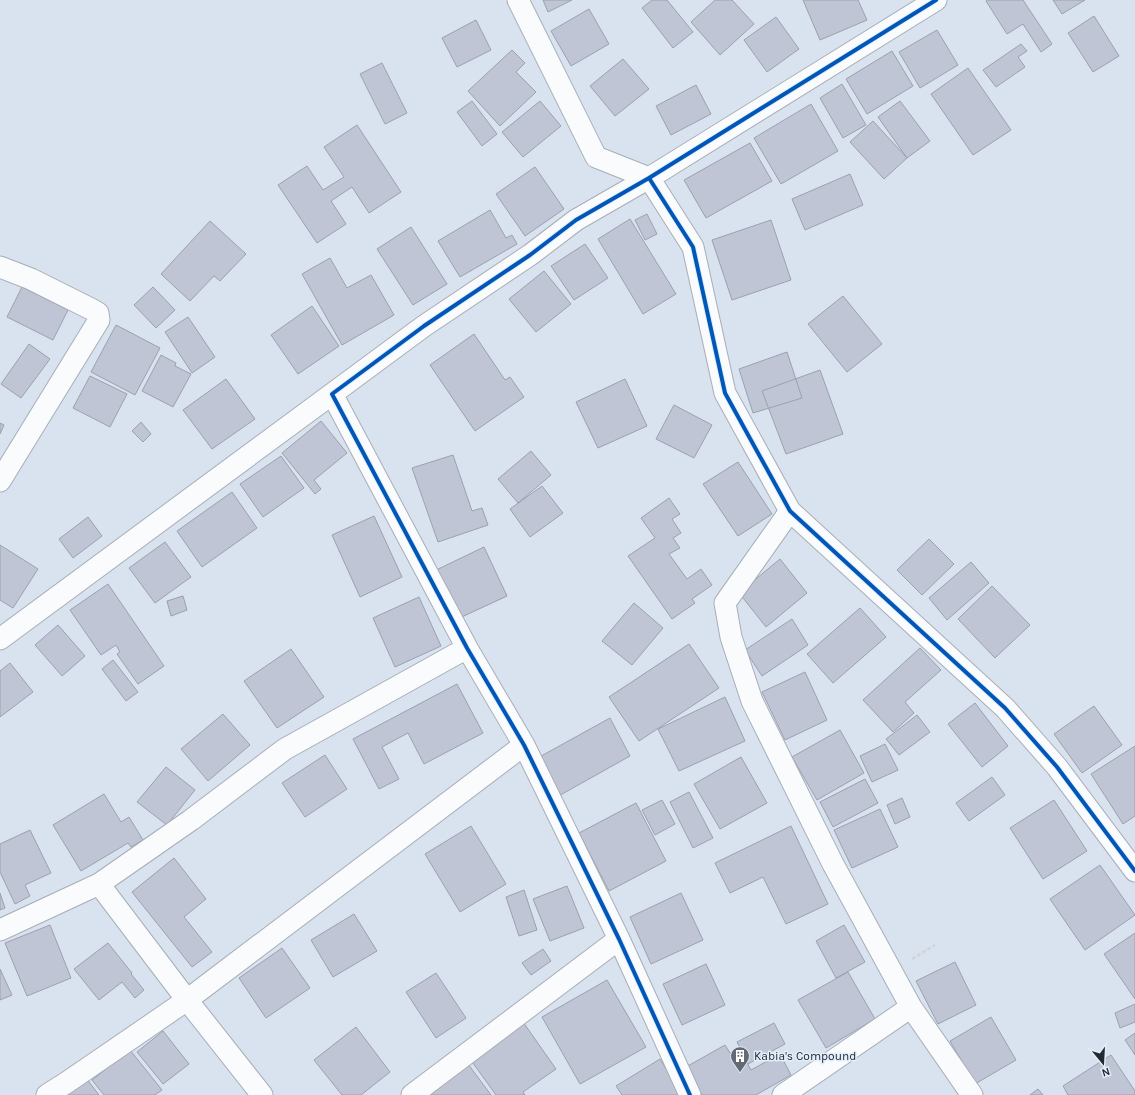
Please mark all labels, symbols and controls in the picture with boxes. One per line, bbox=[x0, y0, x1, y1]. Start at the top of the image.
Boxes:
north arrow bbox=[1083, 1043, 1123, 1083]
building icon: Kabia's Compound bbox=[729, 1045, 751, 1073]
place label: Kabia's Compound bbox=[754, 1049, 856, 1063]
text: N bbox=[1100, 1065, 1112, 1079]

